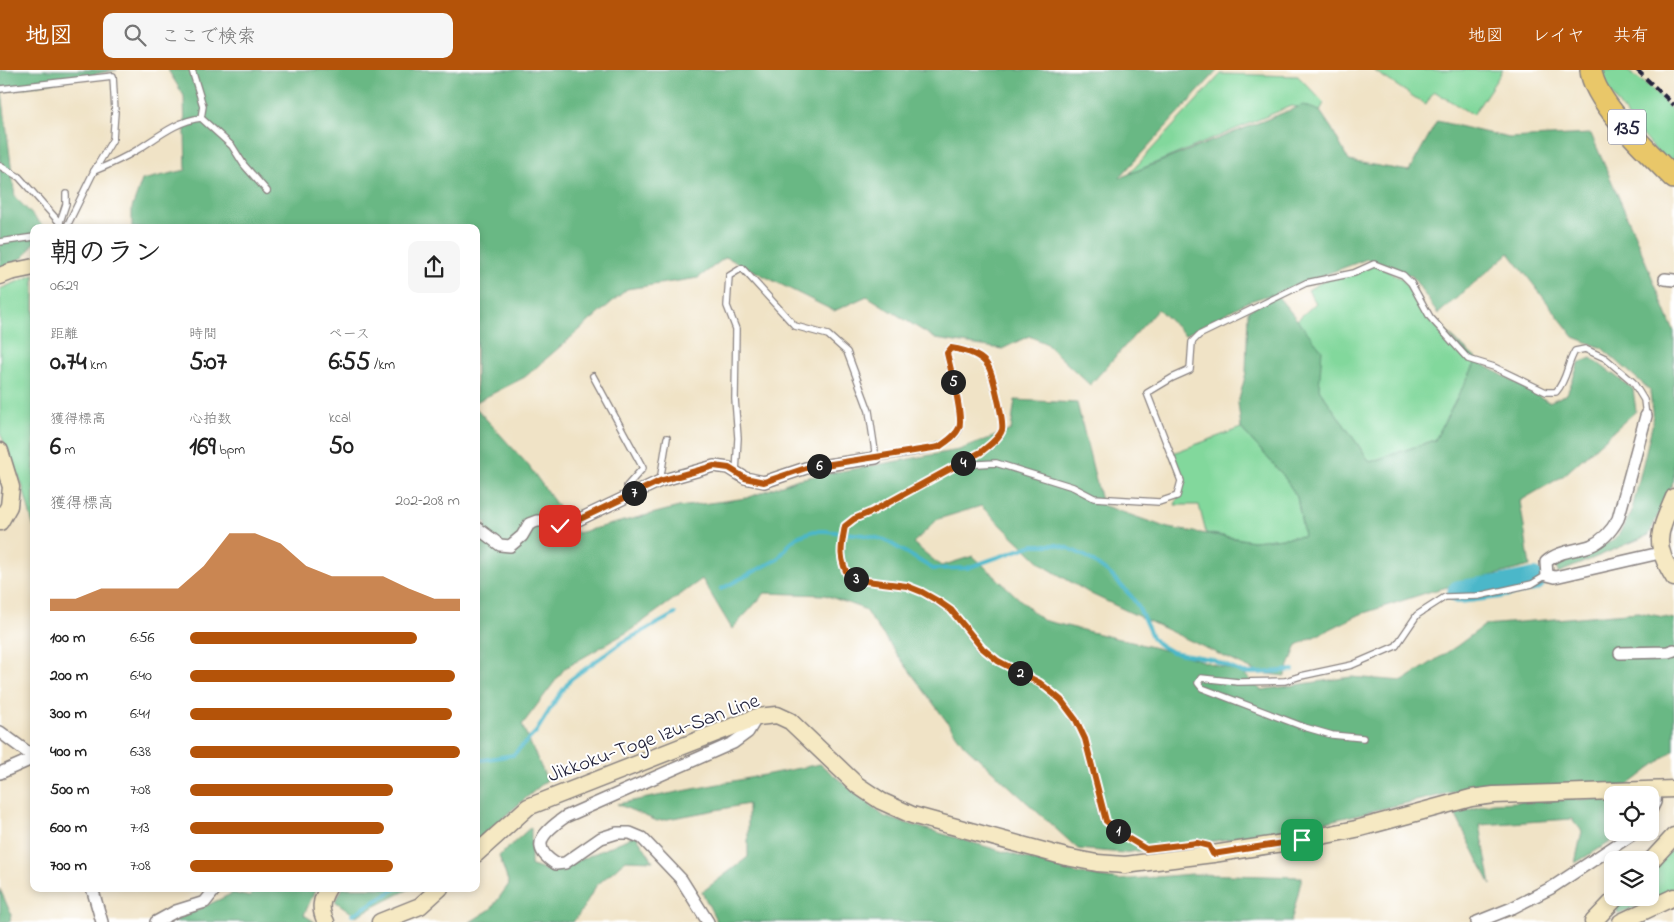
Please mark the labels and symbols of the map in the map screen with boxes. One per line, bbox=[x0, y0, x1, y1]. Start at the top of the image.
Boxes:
road number: 135 bbox=[1608, 110, 1646, 144]
pin: 5 bbox=[940, 370, 966, 394]
pin: 4 bbox=[950, 450, 976, 476]
pin: 6 bbox=[806, 454, 832, 478]
pin: 7 bbox=[622, 480, 646, 506]
pin bbox=[539, 505, 581, 547]
pin: 3 bbox=[844, 566, 868, 592]
pin: 2 bbox=[1008, 660, 1032, 686]
street label: Jikkoku-Toge Izu-San Line bbox=[544, 686, 765, 793]
pin: 1 bbox=[1106, 818, 1130, 844]
pin bbox=[1281, 819, 1323, 861]

